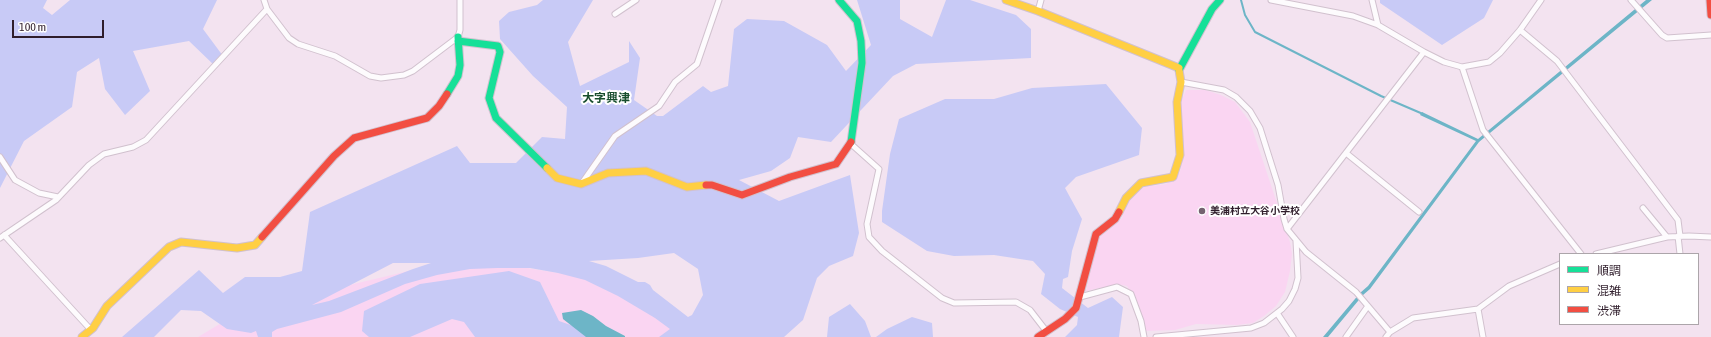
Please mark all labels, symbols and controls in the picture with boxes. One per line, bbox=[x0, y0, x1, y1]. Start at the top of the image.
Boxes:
scale bar bbox=[14, 12, 106, 38]
text: 100 m bbox=[19, 20, 46, 34]
district label: 大字興津 bbox=[582, 91, 630, 105]
place label: 美浦村立大谷小学校 bbox=[1210, 205, 1300, 217]
marker: 美浦村立大谷小学校 bbox=[1197, 206, 1207, 216]
legend bbox=[1559, 253, 1699, 325]
text: 順調 bbox=[1597, 264, 1621, 278]
text: 混雑 bbox=[1597, 284, 1621, 298]
text: 渋滞 bbox=[1597, 304, 1621, 318]

